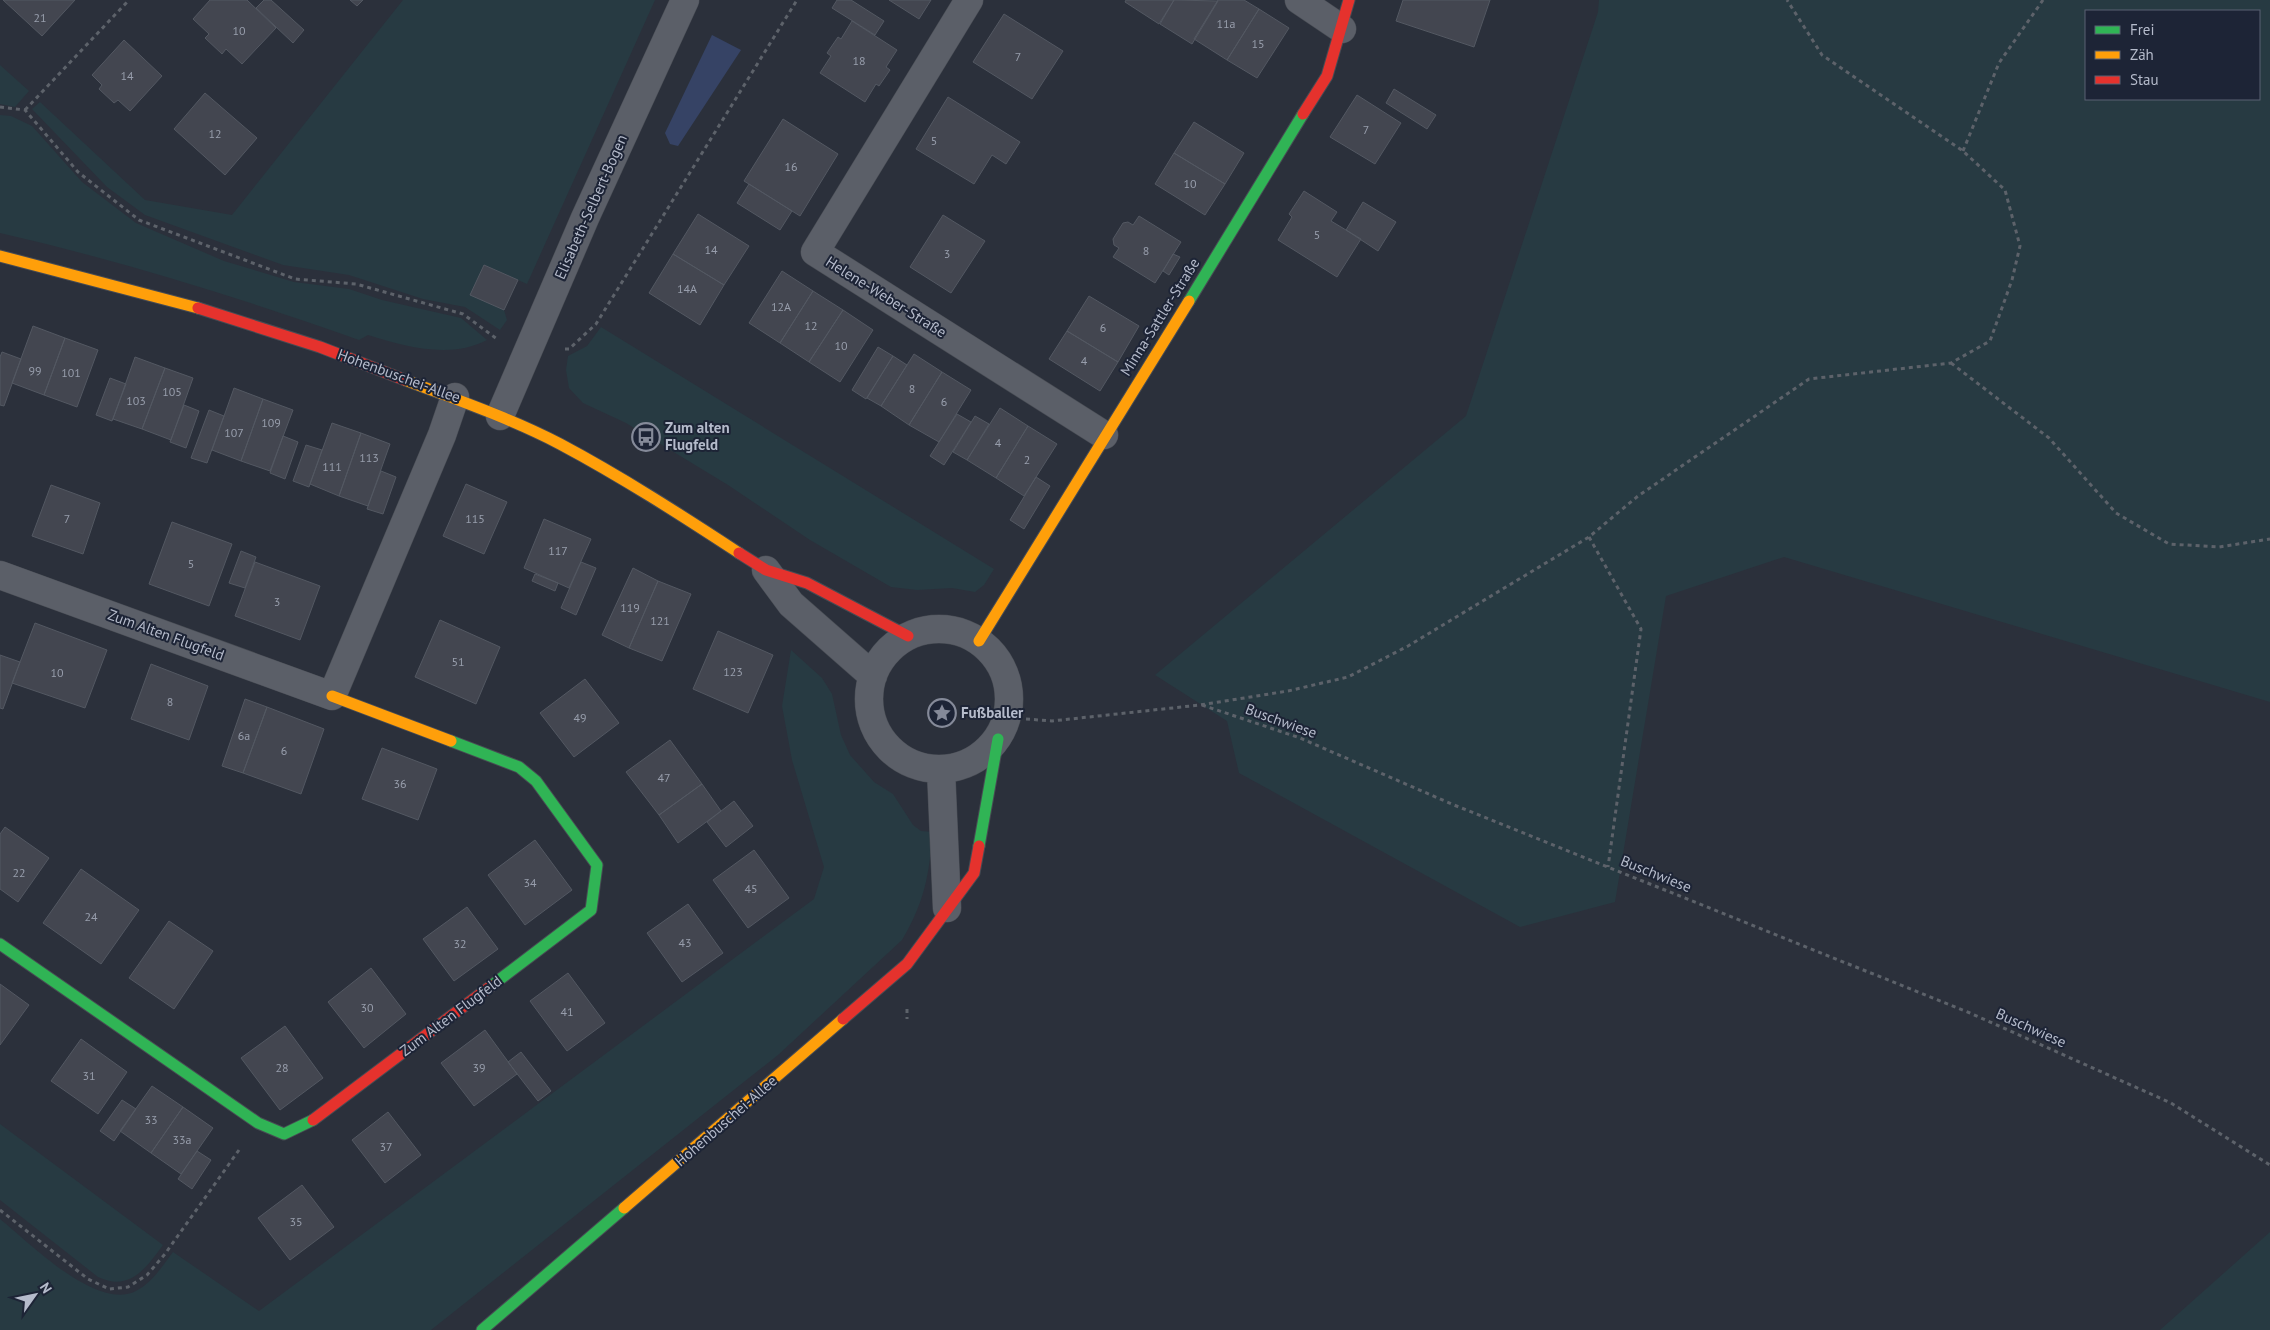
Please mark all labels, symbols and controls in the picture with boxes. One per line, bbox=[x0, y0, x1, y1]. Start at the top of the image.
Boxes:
house number: 21 bbox=[33, 10, 47, 25]
legend bbox=[2085, 10, 2260, 100]
house number: 11a bbox=[1216, 16, 1236, 31]
text: Frei bbox=[2130, 20, 2155, 39]
house number: 10 bbox=[232, 23, 246, 38]
house number: 15 bbox=[1251, 36, 1265, 51]
text: Zäh bbox=[2130, 45, 2154, 64]
house number: 7 bbox=[1015, 49, 1021, 64]
house number: 18 bbox=[852, 53, 866, 68]
house number: 14 bbox=[120, 68, 134, 83]
text: Stau bbox=[2130, 70, 2159, 89]
house number: 7 bbox=[1363, 122, 1369, 137]
house number: 12 bbox=[208, 126, 222, 141]
street label: Elisabeth-Selbert-Bogen bbox=[550, 131, 631, 282]
house number: 5 bbox=[931, 133, 937, 148]
house number: 16 bbox=[784, 159, 798, 174]
house number: 10 bbox=[1183, 176, 1197, 191]
house number: 5 bbox=[1314, 227, 1320, 242]
house number: 14 bbox=[704, 242, 718, 257]
house number: 8 bbox=[1143, 243, 1149, 258]
house number: 3 bbox=[944, 246, 950, 261]
street label: Helene-Weber-Straße bbox=[822, 252, 950, 341]
street label: Minna-Sattler-Straße bbox=[1116, 254, 1203, 379]
house number: 14A bbox=[677, 281, 697, 296]
house number: 12A bbox=[771, 299, 791, 314]
house number: 12 bbox=[804, 318, 818, 333]
house number: 6 bbox=[1100, 320, 1106, 335]
house number: 10 bbox=[834, 338, 848, 353]
street label: Hohenbuschei-Allee bbox=[335, 344, 463, 407]
house number: 4 bbox=[1081, 353, 1088, 368]
house number: 99 bbox=[28, 363, 42, 378]
house number: 101 bbox=[61, 365, 81, 380]
house number: 8 bbox=[909, 381, 915, 396]
house number: 105 bbox=[162, 384, 182, 399]
house number: 103 bbox=[126, 393, 146, 408]
house number: 6 bbox=[941, 394, 947, 409]
house number: 109 bbox=[261, 415, 281, 430]
place label: Zum alten Flugfeld bbox=[665, 418, 730, 454]
bus stop icon: Zum alten Flugfeld bbox=[631, 422, 661, 452]
house number: 107 bbox=[224, 425, 244, 440]
house number: 4 bbox=[995, 435, 1002, 450]
house number: 113 bbox=[359, 450, 379, 465]
house number: 2 bbox=[1024, 452, 1030, 467]
house number: 111 bbox=[322, 459, 342, 474]
house number: 7 bbox=[64, 511, 70, 526]
house number: 115 bbox=[465, 511, 485, 526]
house number: 117 bbox=[548, 543, 568, 558]
house number: 5 bbox=[188, 556, 194, 571]
house number: 3 bbox=[274, 594, 280, 609]
house number: 119 bbox=[620, 600, 640, 615]
street label: Zum Alten Flugfeld bbox=[105, 605, 227, 664]
house number: 121 bbox=[650, 613, 670, 628]
house number: 51 bbox=[451, 654, 465, 669]
house number: 123 bbox=[723, 664, 743, 679]
house number: 10 bbox=[50, 665, 64, 680]
house number: 8 bbox=[167, 694, 173, 709]
place icon: Fußballer bbox=[927, 698, 957, 728]
street label: Buschwiese bbox=[1243, 699, 1320, 742]
place label: Fußballer bbox=[961, 703, 1024, 722]
house number: 49 bbox=[573, 710, 587, 725]
house number: 6a bbox=[238, 728, 250, 743]
house number: 6 bbox=[281, 743, 287, 758]
house number: 47 bbox=[657, 770, 671, 785]
house number: 36 bbox=[393, 776, 407, 791]
street label: Buschwiese bbox=[1618, 851, 1694, 896]
house number: 22 bbox=[12, 865, 26, 880]
house number: 34 bbox=[523, 875, 537, 890]
house number: 45 bbox=[744, 881, 758, 896]
house number: 24 bbox=[84, 909, 98, 924]
house number: 43 bbox=[678, 935, 692, 950]
house number: 32 bbox=[453, 936, 467, 951]
street label: Zum Alten Flugfeld bbox=[396, 971, 505, 1060]
house number: 30 bbox=[360, 1000, 374, 1015]
house number: 41 bbox=[560, 1004, 574, 1019]
street label: Buschwiese bbox=[1993, 1004, 2069, 1051]
house number: 28 bbox=[275, 1060, 289, 1075]
house number: 39 bbox=[472, 1060, 486, 1075]
house number: 31 bbox=[82, 1068, 96, 1083]
street label: Hohenbuschei-Allee bbox=[671, 1071, 781, 1170]
house number: 33 bbox=[144, 1112, 158, 1127]
house number: 33a bbox=[172, 1132, 192, 1147]
house number: 37 bbox=[379, 1139, 393, 1154]
house number: 35 bbox=[289, 1214, 303, 1229]
north arrow bbox=[10, 1270, 60, 1320]
text: N bbox=[36, 1279, 56, 1297]

